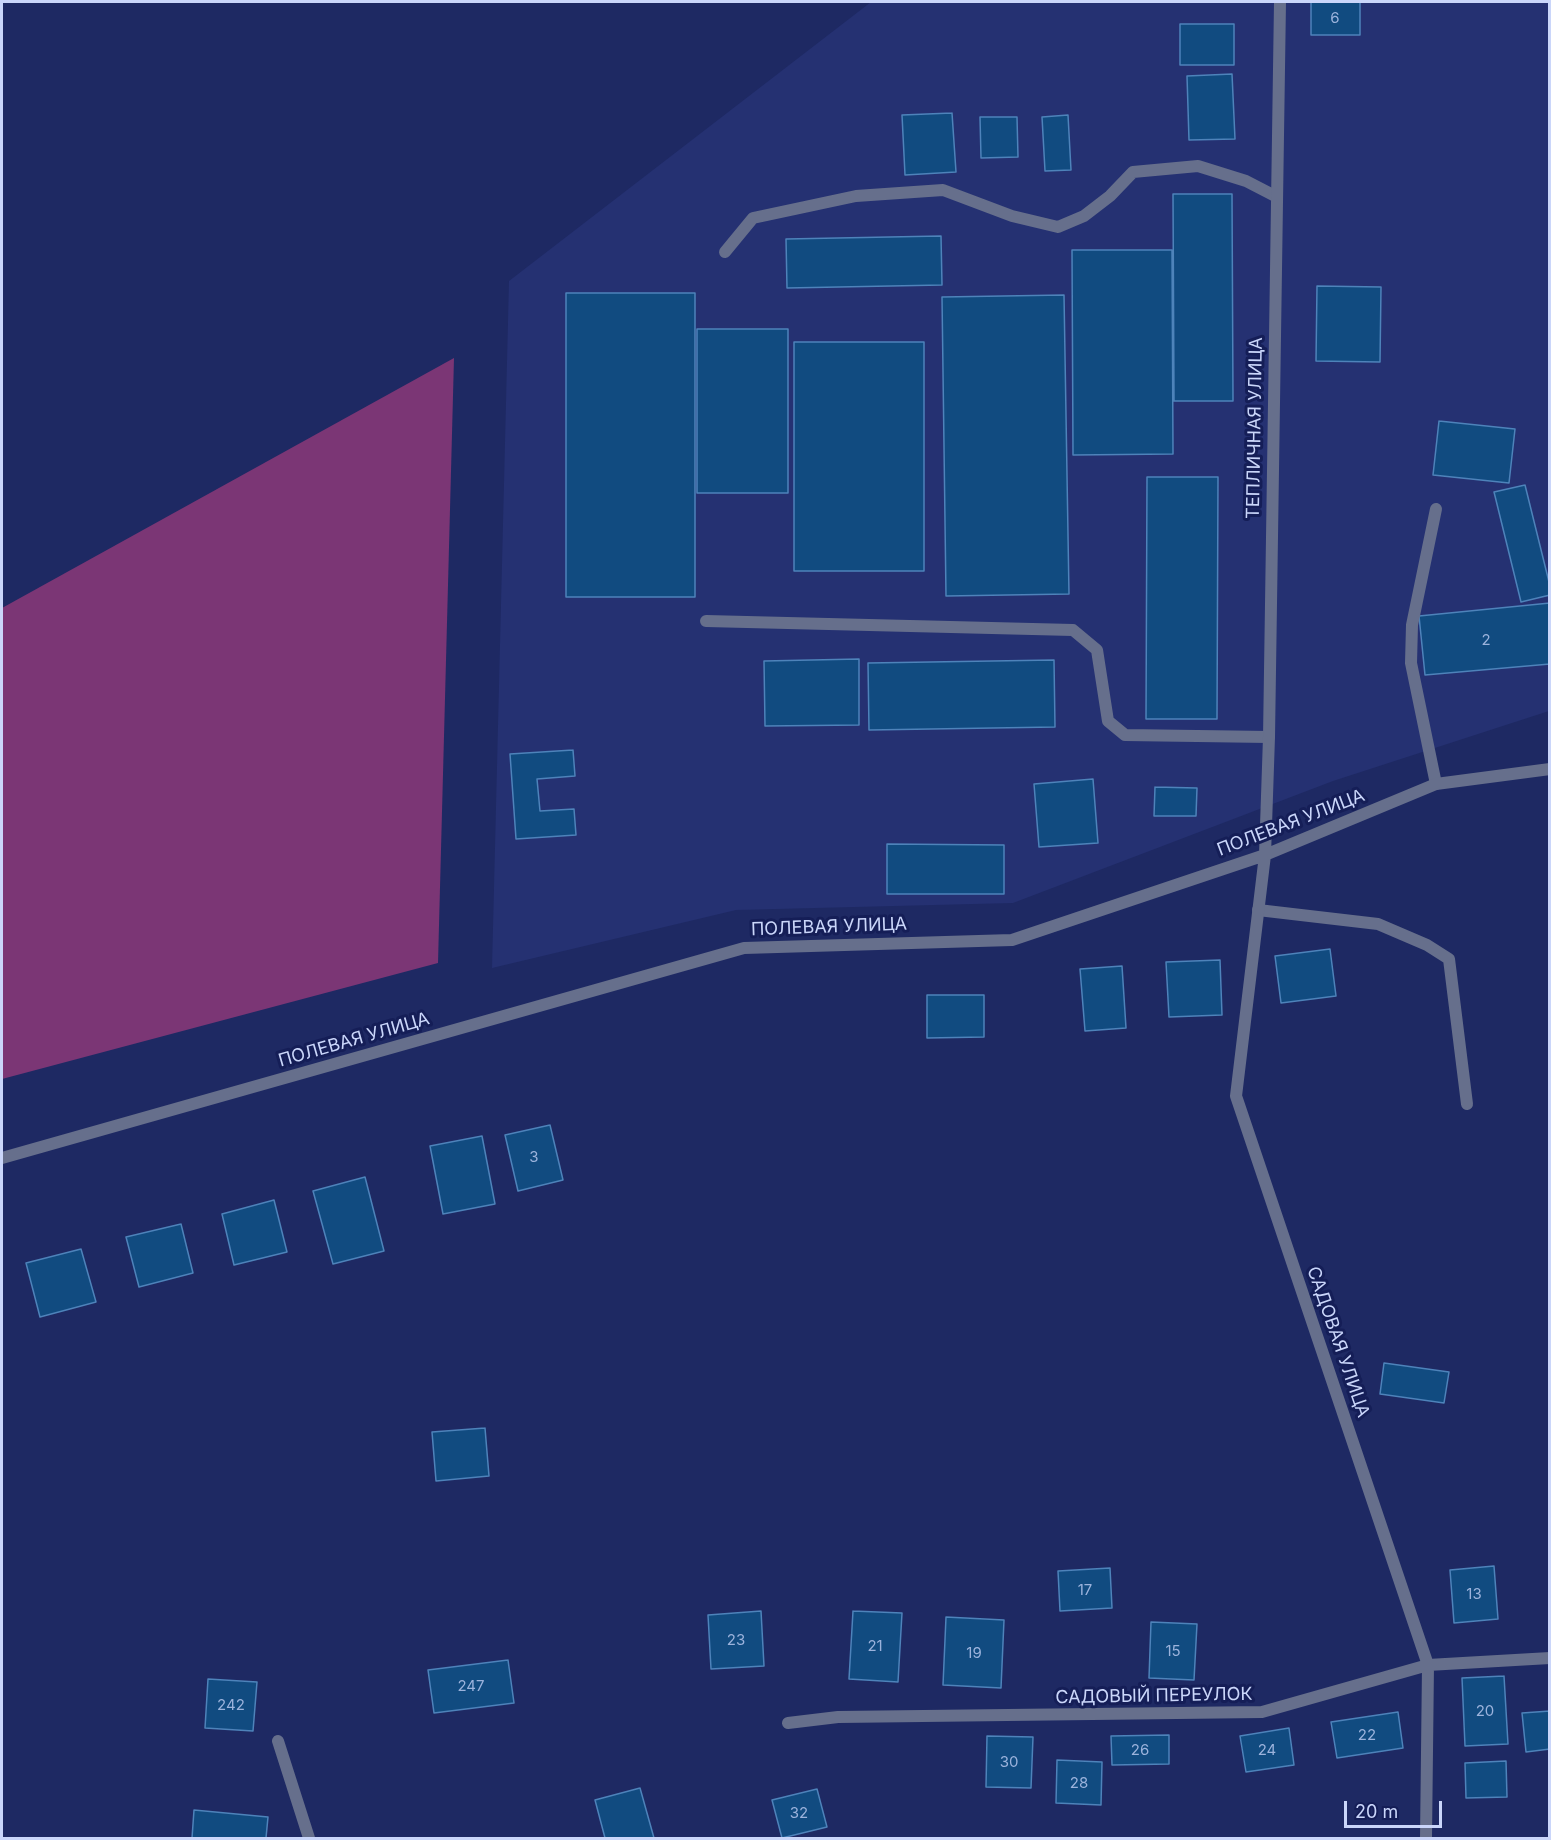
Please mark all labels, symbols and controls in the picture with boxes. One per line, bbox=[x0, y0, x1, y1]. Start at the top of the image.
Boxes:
house number: 6 bbox=[1330, 9, 1340, 27]
street label: ТЕПЛИЧНАЯ УЛИЦА bbox=[1243, 337, 1267, 519]
house number: 2 bbox=[1481, 631, 1491, 649]
street label: ПОЛЕВАЯ УЛИЦА bbox=[1214, 785, 1368, 861]
street label: ПОЛЕВАЯ УЛИЦА bbox=[751, 913, 907, 941]
street label: ПОЛЕВАЯ УЛИЦА bbox=[276, 1008, 432, 1072]
house number: 3 bbox=[529, 1148, 539, 1166]
street label: САДОВАЯ УЛИЦА bbox=[1302, 1264, 1374, 1420]
house number: 17 bbox=[1078, 1581, 1092, 1599]
house number: 13 bbox=[1466, 1585, 1482, 1603]
house number: 23 bbox=[727, 1631, 745, 1649]
house number: 21 bbox=[867, 1637, 883, 1655]
house number: 15 bbox=[1165, 1642, 1181, 1660]
house number: 19 bbox=[966, 1644, 982, 1662]
house number: 247 bbox=[457, 1677, 485, 1695]
street label: САДОВЫЙ ПЕРЕУЛОК bbox=[1055, 1683, 1253, 1709]
house number: 242 bbox=[217, 1696, 245, 1714]
house number: 20 bbox=[1476, 1702, 1494, 1720]
house number: 22 bbox=[1358, 1726, 1376, 1744]
house number: 26 bbox=[1131, 1741, 1149, 1759]
house number: 24 bbox=[1258, 1741, 1276, 1759]
house number: 30 bbox=[1000, 1753, 1018, 1771]
house number: 28 bbox=[1070, 1774, 1088, 1792]
scale bar bbox=[1347, 1789, 1444, 1827]
text: 20 m bbox=[1355, 1801, 1398, 1822]
house number: 32 bbox=[790, 1804, 808, 1822]

